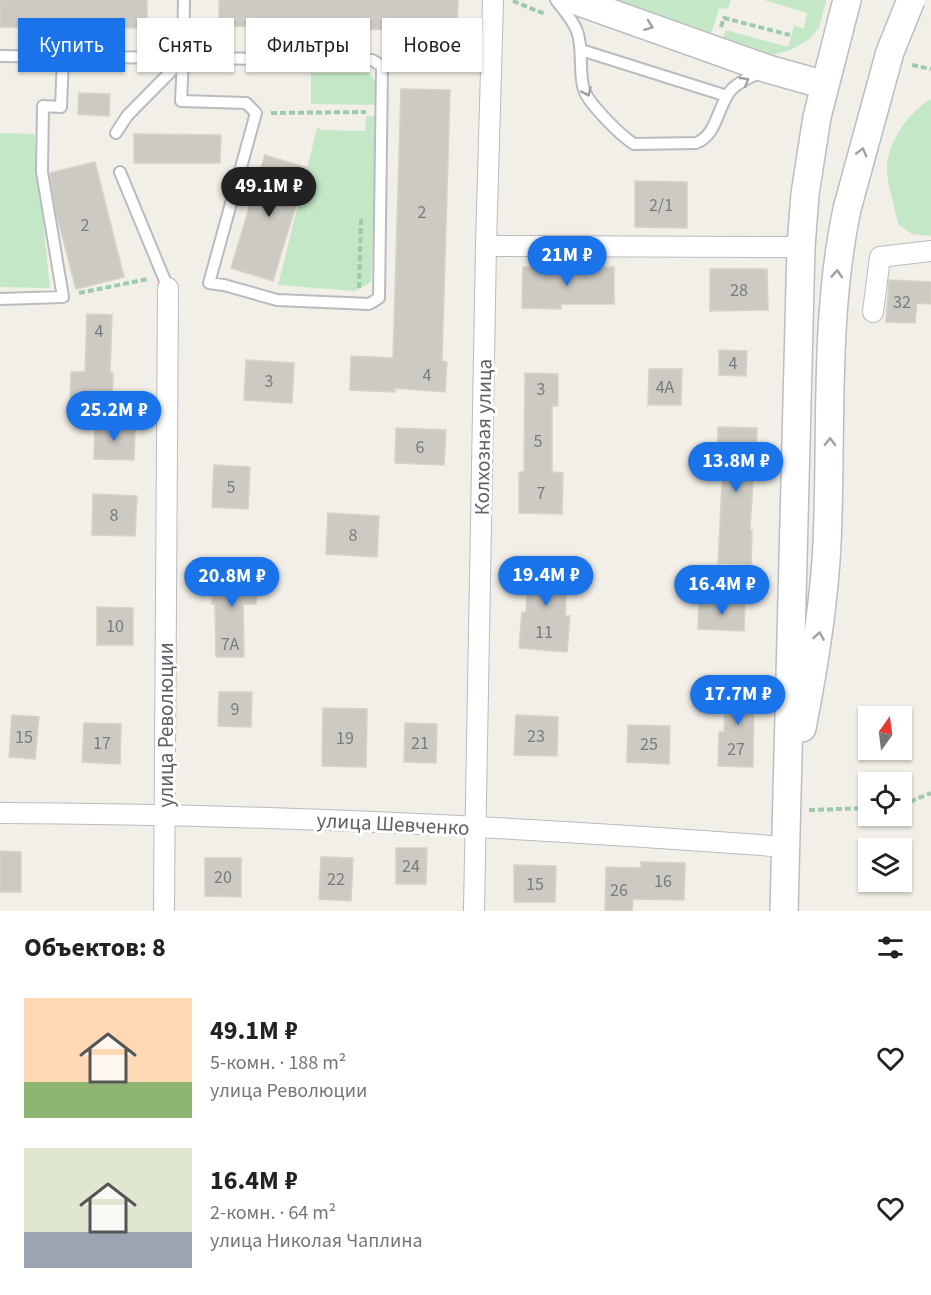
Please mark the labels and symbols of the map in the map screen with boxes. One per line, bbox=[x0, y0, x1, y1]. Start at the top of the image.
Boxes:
one-way arrow bbox=[644, 19, 654, 32]
one-way arrow bbox=[739, 76, 749, 88]
one-way arrow bbox=[580, 86, 592, 97]
one-way arrow bbox=[855, 147, 867, 158]
pin: 49.1M ₽ bbox=[214, 167, 324, 218]
house number: 2/1 bbox=[649, 193, 673, 218]
house number: 2 bbox=[418, 200, 427, 225]
house number: 2 bbox=[81, 213, 90, 238]
pin: 21M ₽ bbox=[525, 236, 609, 287]
one-way arrow bbox=[830, 269, 843, 278]
house number: 28 bbox=[730, 278, 748, 303]
house number: 32 bbox=[893, 290, 911, 315]
house number: 4 bbox=[95, 319, 104, 344]
house number: 4 bbox=[729, 351, 738, 376]
street label: Колхозная улица bbox=[467, 358, 499, 516]
house number: 4 bbox=[423, 363, 432, 388]
house number: 3 bbox=[265, 369, 274, 394]
house number: 4А bbox=[656, 375, 675, 400]
house number: 3 bbox=[537, 377, 546, 402]
pin: 25.2M ₽ bbox=[59, 391, 169, 442]
house number: 5 bbox=[534, 429, 543, 454]
house number: 6 bbox=[416, 435, 425, 460]
one-way arrow bbox=[823, 437, 836, 446]
pin: 13.8M ₽ bbox=[681, 442, 791, 493]
house number: 5 bbox=[227, 475, 236, 500]
house number: 7 bbox=[537, 481, 546, 506]
house number: 8 bbox=[110, 503, 119, 528]
house number: 8 bbox=[349, 523, 358, 548]
pin: 19.4M ₽ bbox=[491, 556, 601, 607]
pin: 20.8M ₽ bbox=[177, 557, 287, 608]
pin: 16.4M ₽ bbox=[667, 565, 777, 616]
house number: 10 bbox=[106, 614, 124, 639]
house number: 11 bbox=[535, 620, 553, 645]
house number: 7А bbox=[221, 632, 240, 657]
one-way arrow bbox=[812, 632, 825, 642]
street label: улица Революции bbox=[151, 642, 181, 808]
pin: 17.7M ₽ bbox=[683, 675, 793, 726]
house number: 9 bbox=[231, 697, 240, 722]
north arrow bbox=[858, 706, 912, 760]
house number: 23 bbox=[527, 724, 545, 749]
house number: 15 bbox=[15, 725, 33, 750]
house number: 19 bbox=[336, 726, 354, 751]
house number: 17 bbox=[93, 731, 111, 756]
house number: 21 bbox=[411, 731, 429, 756]
house number: 25 bbox=[640, 732, 658, 757]
house number: 27 bbox=[727, 737, 745, 762]
street label: улица Шевченко bbox=[316, 805, 470, 843]
house number: 24 bbox=[402, 854, 420, 879]
house number: 20 bbox=[214, 865, 232, 890]
house number: 22 bbox=[327, 867, 345, 892]
house number: 16 bbox=[654, 869, 672, 894]
house number: 15 bbox=[526, 872, 544, 897]
house number: 26 bbox=[610, 878, 628, 903]

